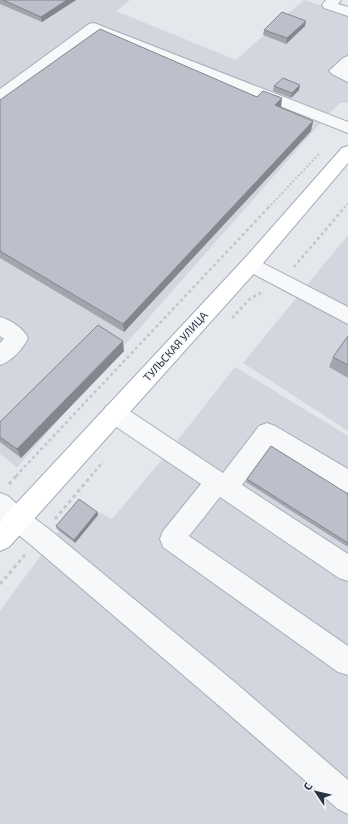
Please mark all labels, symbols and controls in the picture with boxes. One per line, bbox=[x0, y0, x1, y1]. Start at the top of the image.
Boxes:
street label: ТУЛЬСКАЯ УЛИЦА bbox=[140, 308, 210, 384]
north arrow bbox=[296, 772, 336, 812]
text: С bbox=[300, 779, 315, 792]

